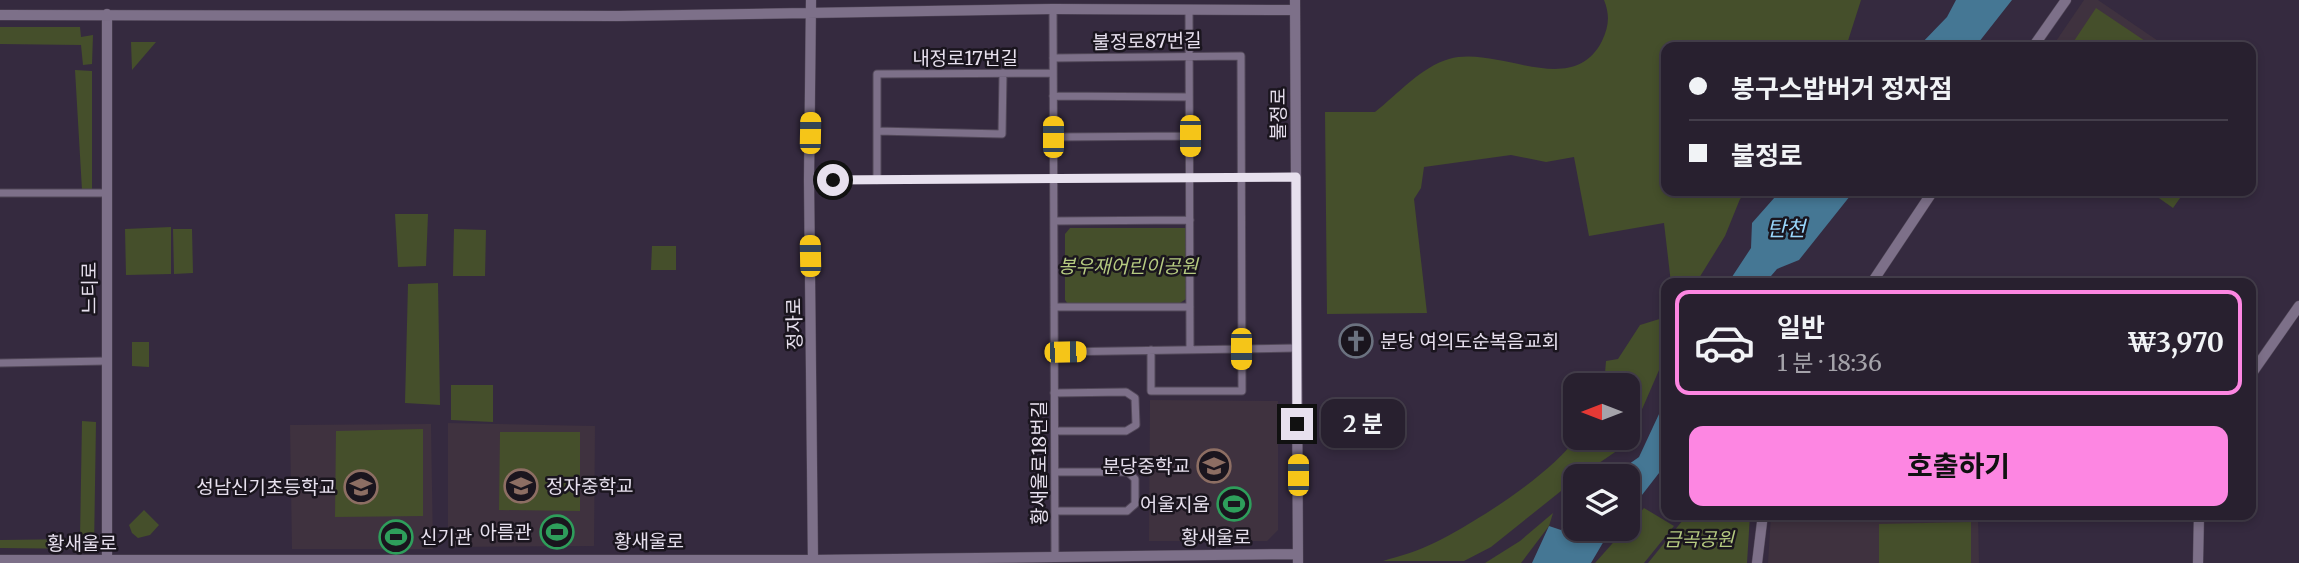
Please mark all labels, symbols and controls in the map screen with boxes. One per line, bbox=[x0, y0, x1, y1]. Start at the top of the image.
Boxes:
street label: 불정로87번길 bbox=[1092, 28, 1202, 54]
street label: 내정로17번길 bbox=[912, 46, 1018, 70]
text: 봉구스밥버거 정자점 bbox=[1731, 72, 1952, 105]
street label: 불정로 bbox=[1266, 88, 1290, 140]
car bbox=[800, 112, 821, 154]
car bbox=[1180, 115, 1201, 157]
car bbox=[1043, 116, 1064, 158]
text: 불정로 bbox=[1731, 139, 1803, 172]
route start bbox=[817, 164, 849, 196]
water label: 탄천 bbox=[1767, 215, 1808, 242]
car bbox=[800, 235, 821, 277]
park label: 봉우재어린이공원 bbox=[1058, 254, 1199, 278]
street label: 느티로 bbox=[77, 262, 101, 314]
street label: 정자로 bbox=[782, 298, 806, 350]
icon: car bbox=[1693, 311, 1756, 374]
text: 일반 bbox=[1777, 311, 1825, 344]
church icon: 분당 여의도순복음교회 bbox=[1337, 322, 1375, 360]
text: ₩3,970 bbox=[2128, 326, 2224, 359]
car bbox=[1231, 328, 1252, 370]
place label: 분당 여의도순복음교회 bbox=[1380, 329, 1559, 353]
car bbox=[1044, 341, 1087, 363]
text: 1 분 · 18:36 bbox=[1777, 348, 1882, 377]
north arrow bbox=[1563, 373, 1640, 450]
map controls bbox=[1563, 373, 1640, 541]
callout: 2 분 bbox=[1322, 400, 1406, 448]
street label: 황새울로18번길 bbox=[1027, 401, 1051, 525]
route end bbox=[1281, 408, 1313, 440]
text: 2 분 bbox=[1343, 409, 1383, 438]
button: 호출하기 bbox=[1689, 426, 2228, 506]
school or university icon: 분당중학교 bbox=[1195, 447, 1233, 485]
place label: 분당중학교 bbox=[1103, 454, 1190, 478]
car bbox=[1288, 454, 1309, 496]
button: layers bbox=[1563, 464, 1640, 541]
school or university icon: 정자중학교 bbox=[502, 467, 540, 505]
school or university icon: 성남신기초등학교 bbox=[342, 468, 380, 506]
place label: 정자중학교 bbox=[546, 474, 633, 498]
place label: 성남신기초등학교 bbox=[196, 475, 336, 499]
sports icon: 어울지움 bbox=[1215, 485, 1253, 523]
place label: 어울지움 bbox=[1140, 492, 1210, 516]
sports icon: 아름관 bbox=[538, 513, 576, 551]
sports icon: 신기관 bbox=[377, 518, 415, 556]
place label: 아름관 bbox=[480, 520, 532, 544]
place label: 신기관 bbox=[420, 525, 472, 549]
street label: 황새울로 bbox=[1181, 525, 1251, 549]
park label: 금곡공원 bbox=[1664, 527, 1735, 551]
street label: 황새울로 bbox=[614, 529, 684, 553]
street label: 황새울로 bbox=[47, 531, 117, 555]

